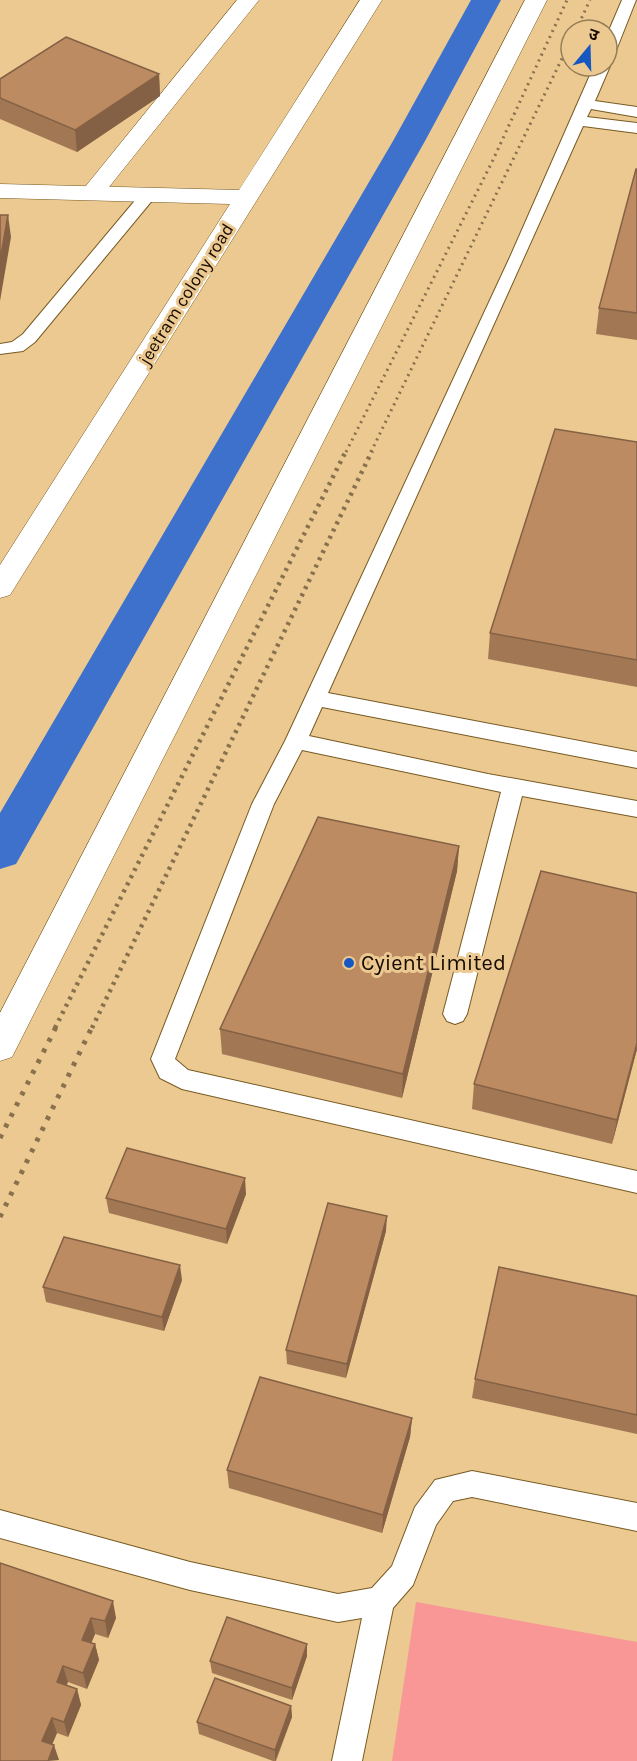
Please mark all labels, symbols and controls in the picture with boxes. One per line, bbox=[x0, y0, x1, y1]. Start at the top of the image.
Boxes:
north arrow bbox=[559, 18, 619, 78]
text: उ bbox=[586, 24, 602, 45]
street label: jeetram colony road bbox=[132, 219, 238, 371]
place label: Cyient Limited bbox=[361, 950, 506, 976]
marker: Cyient Limited bbox=[342, 956, 356, 970]

